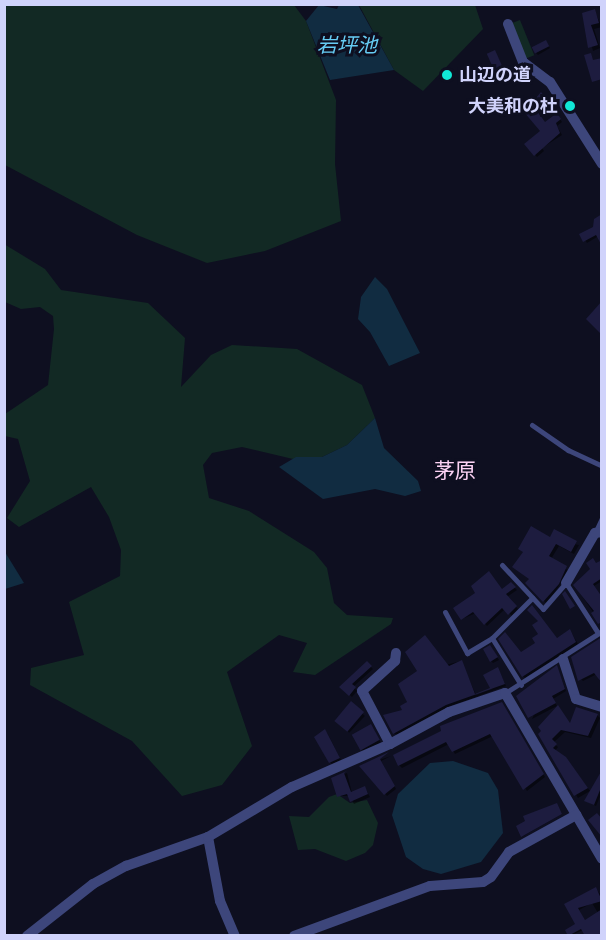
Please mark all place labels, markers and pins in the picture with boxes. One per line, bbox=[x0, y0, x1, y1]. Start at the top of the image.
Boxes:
place label: 山辺の道 bbox=[459, 64, 531, 86]
marker: 山辺の道 bbox=[440, 68, 454, 82]
place label: 大美和の杜 bbox=[468, 95, 558, 117]
marker: 大美和の杜 bbox=[563, 99, 577, 113]

